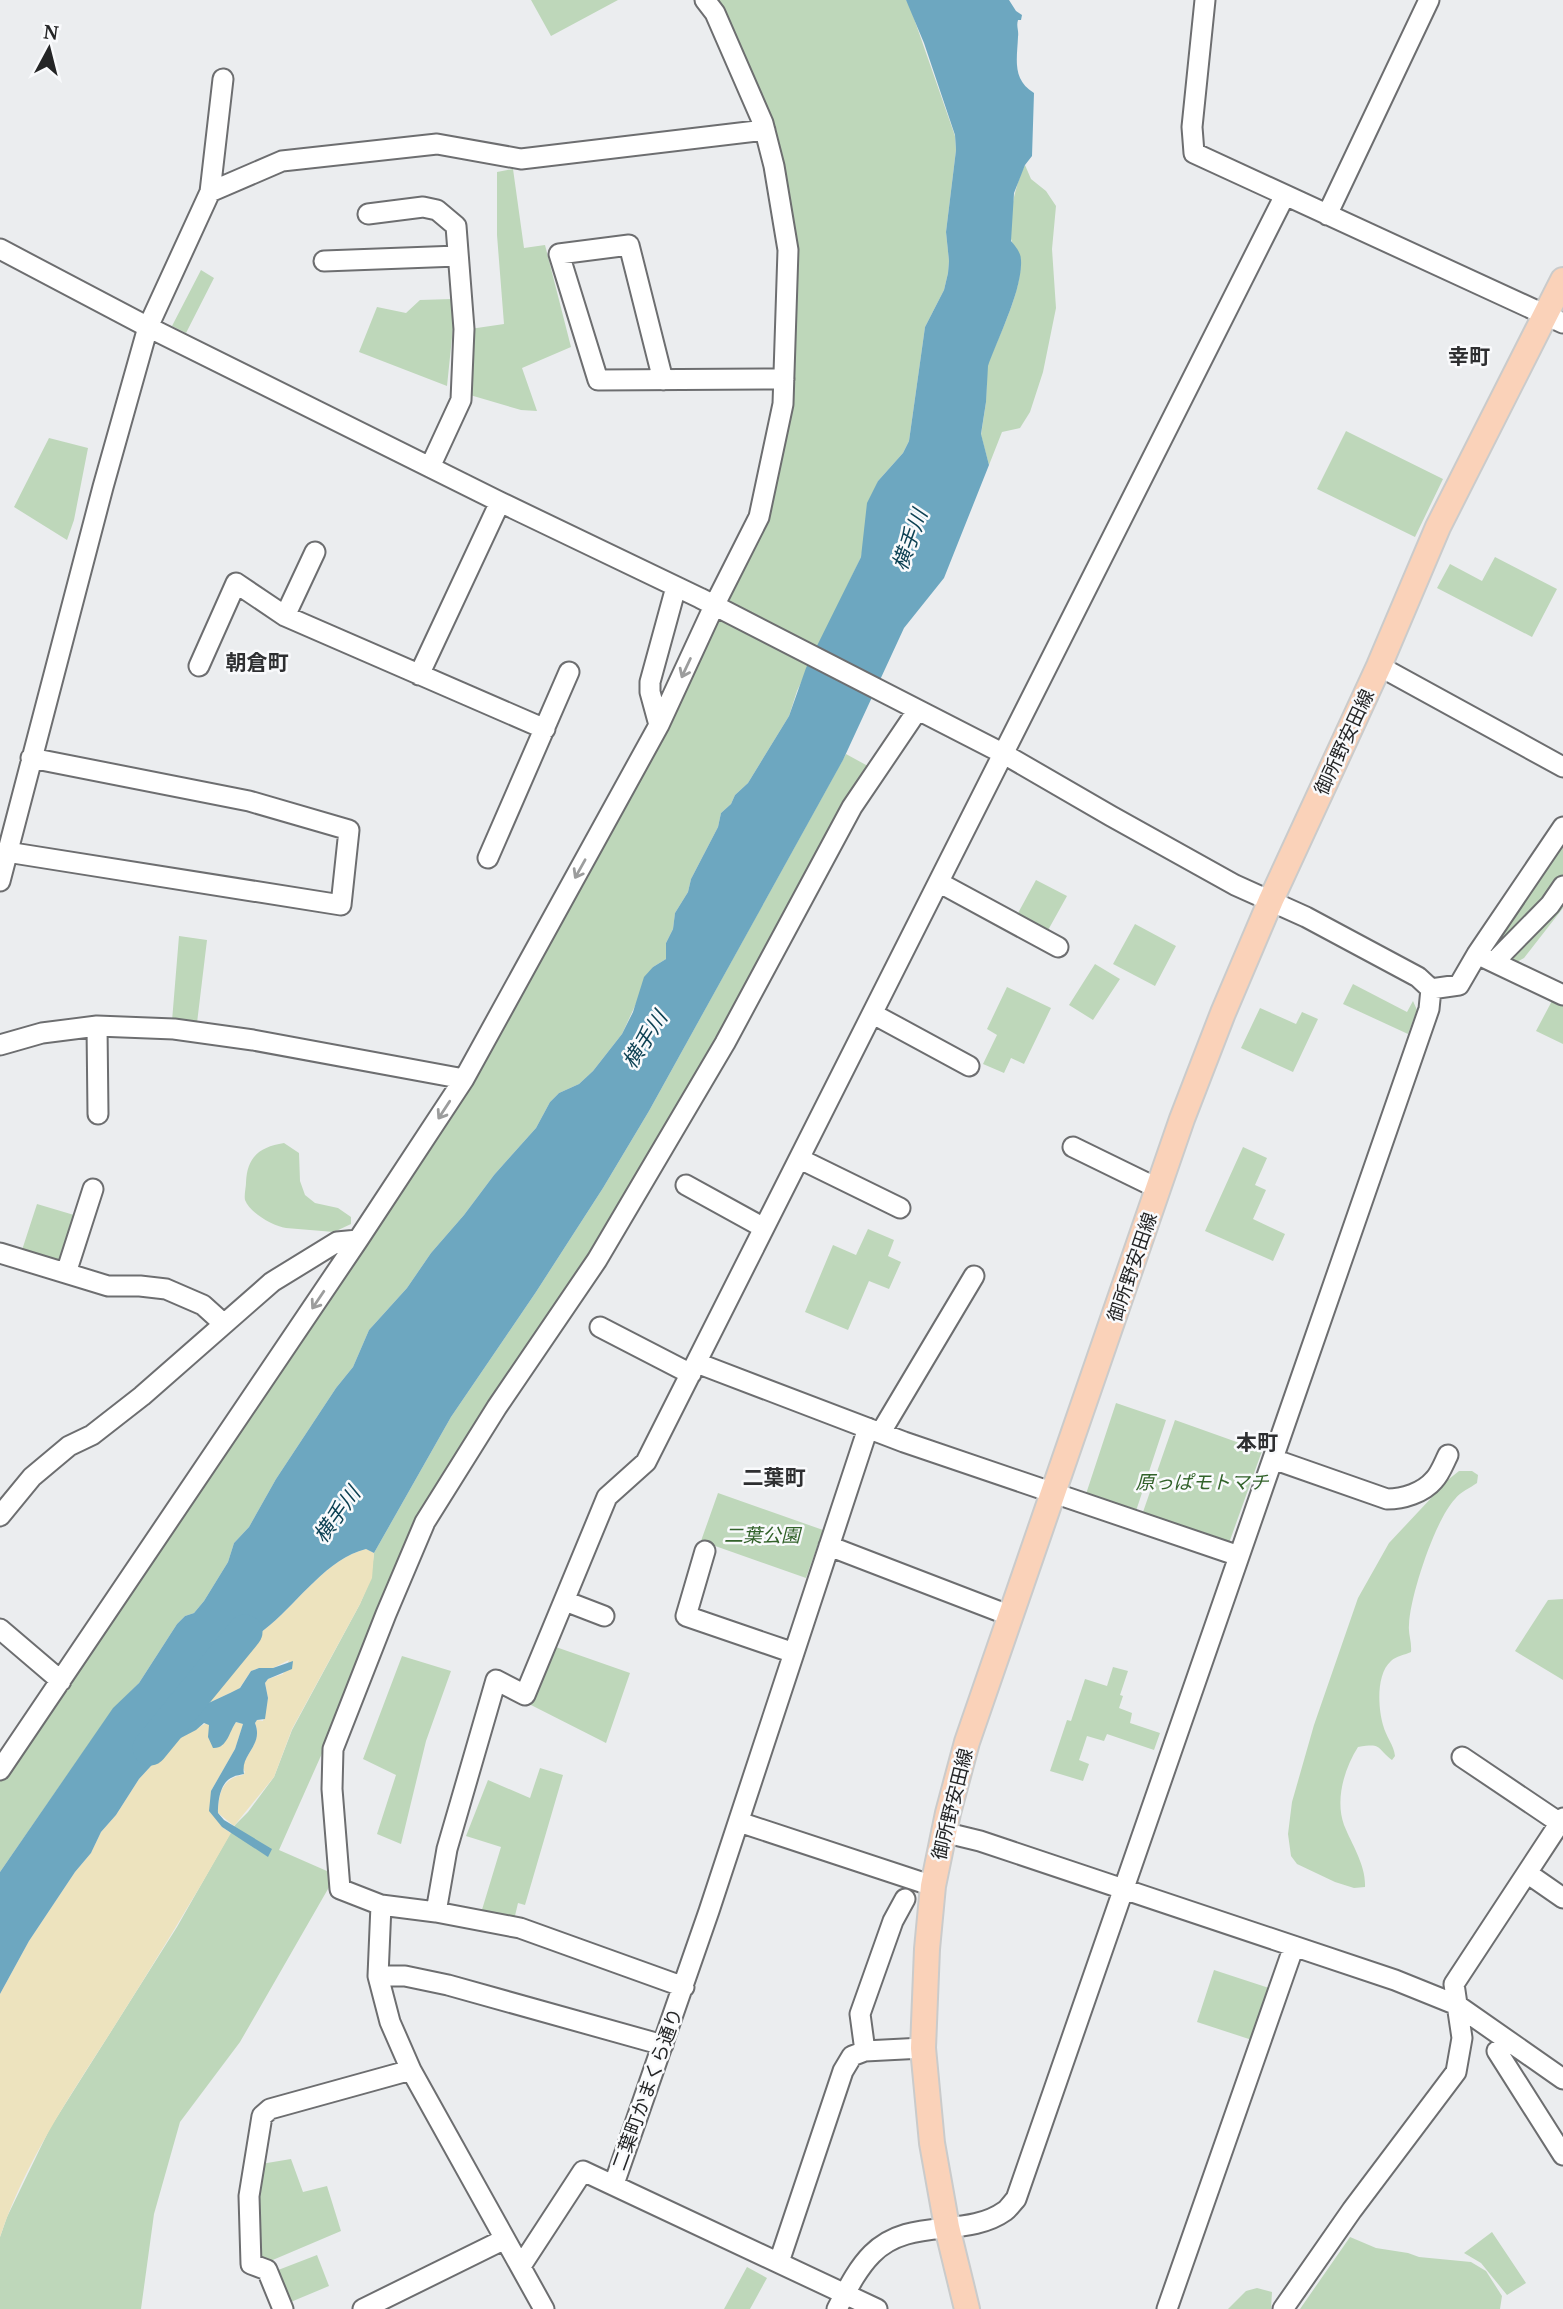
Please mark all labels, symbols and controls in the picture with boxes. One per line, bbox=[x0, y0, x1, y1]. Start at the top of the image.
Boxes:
north arrow bbox=[14, 14, 84, 84]
text: N bbox=[42, 18, 60, 46]
district label: 幸町 bbox=[1448, 342, 1490, 370]
water label: 横手川 bbox=[885, 503, 934, 574]
district label: 朝倉町 bbox=[226, 648, 289, 676]
one-way arrow bbox=[678, 657, 692, 678]
street label: 御所野安田線 bbox=[1308, 685, 1380, 799]
one-way arrow bbox=[573, 859, 587, 879]
water label: 横手川 bbox=[615, 1004, 674, 1073]
one-way arrow bbox=[436, 1100, 451, 1119]
street label: 御所野安田線 bbox=[1101, 1209, 1163, 1325]
one-way arrow bbox=[311, 1289, 325, 1309]
district label: 本町 bbox=[1236, 1428, 1278, 1456]
district label: 二葉町 bbox=[743, 1463, 806, 1491]
park label: 原っぱモトマチ bbox=[1135, 1469, 1269, 1495]
water label: 横手川 bbox=[306, 1479, 367, 1548]
park label: 二葉公園 bbox=[724, 1522, 803, 1548]
street label: 御所野安田線 bbox=[926, 1746, 978, 1862]
street label: 二葉町かまくら通り bbox=[606, 2004, 688, 2174]

